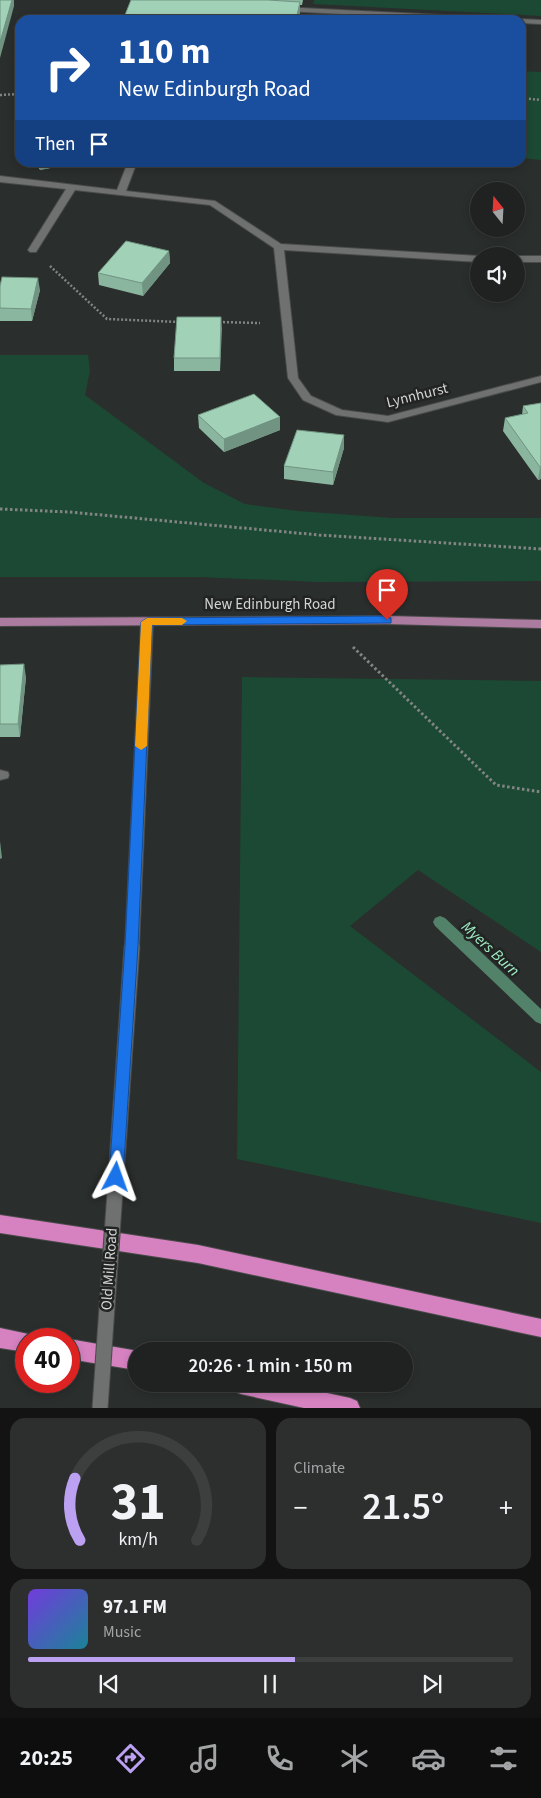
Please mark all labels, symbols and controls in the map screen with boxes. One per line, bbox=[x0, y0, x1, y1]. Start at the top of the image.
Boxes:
text: 110 m bbox=[118, 27, 210, 77]
icon: right bbox=[35, 35, 100, 100]
text: New Edinburgh Road bbox=[118, 73, 311, 105]
icon: arrive bbox=[85, 130, 113, 158]
text: Then bbox=[35, 131, 75, 158]
north arrow bbox=[470, 182, 525, 238]
map controls bbox=[470, 182, 525, 302]
button: sound bbox=[470, 247, 525, 302]
street label: Lynnhurst bbox=[384, 378, 450, 413]
pin bbox=[366, 569, 408, 620]
icon: arrive bbox=[373, 576, 401, 604]
street label: New Edinburgh Road bbox=[204, 594, 336, 615]
water label: Myers Burn bbox=[456, 916, 524, 981]
position arrow bbox=[89, 1150, 141, 1202]
street label: Old Mill Road bbox=[96, 1227, 123, 1311]
speed limit sign: 40 bbox=[15, 1328, 80, 1393]
text: 20:26 · 1 min · 150 m bbox=[188, 1353, 353, 1380]
text: Climate bbox=[294, 1457, 345, 1479]
text: 31 bbox=[110, 1466, 165, 1540]
text: 21.5° bbox=[362, 1480, 444, 1534]
text: − bbox=[294, 1488, 307, 1528]
text: + bbox=[499, 1488, 513, 1528]
text: km/h bbox=[118, 1527, 158, 1552]
text: 97.1 FM bbox=[103, 1594, 167, 1621]
text: Music bbox=[103, 1621, 141, 1643]
icon: previous bbox=[95, 1670, 123, 1698]
icon: pause bbox=[256, 1670, 284, 1698]
icon: next bbox=[418, 1670, 446, 1698]
icon: directions bbox=[113, 1741, 148, 1776]
icon: music bbox=[187, 1741, 222, 1776]
icon: phone bbox=[262, 1741, 297, 1776]
icon: climate bbox=[337, 1741, 372, 1776]
icon: car bbox=[411, 1741, 446, 1776]
icon: filters bbox=[486, 1741, 521, 1776]
text: 20:25 bbox=[20, 1742, 73, 1774]

